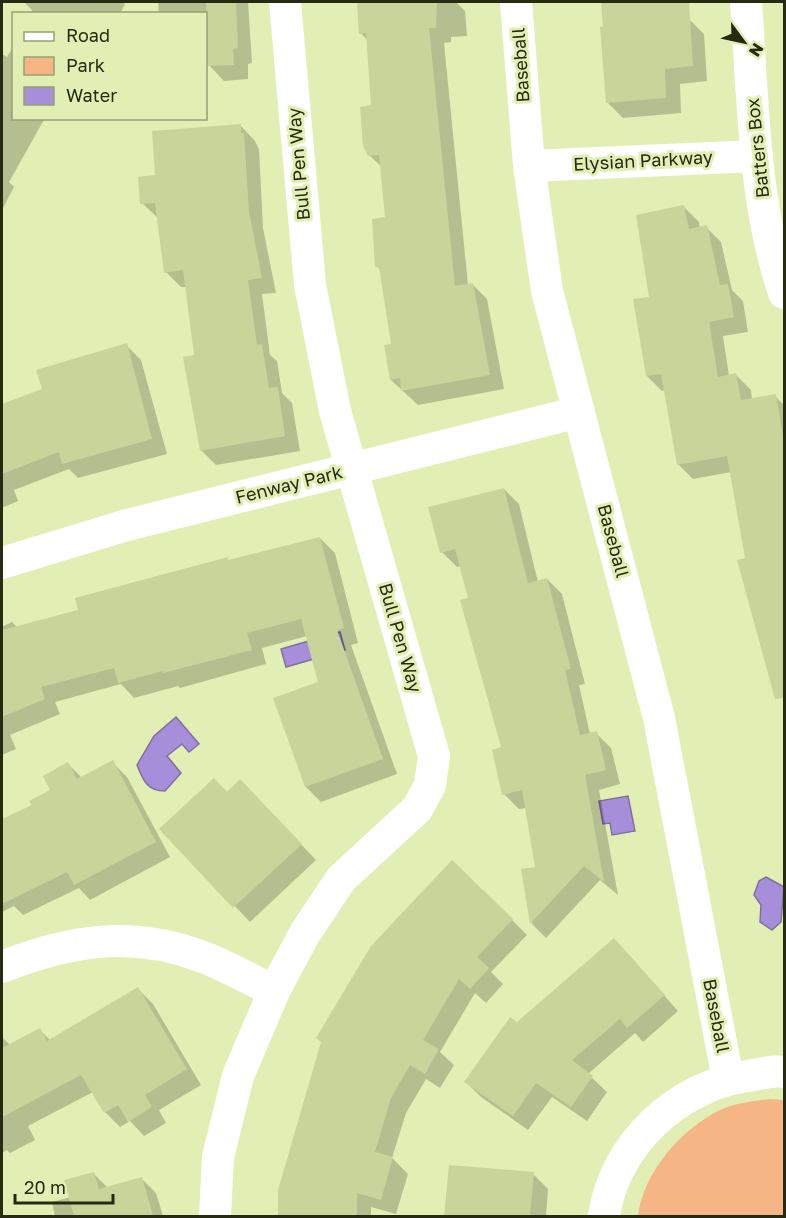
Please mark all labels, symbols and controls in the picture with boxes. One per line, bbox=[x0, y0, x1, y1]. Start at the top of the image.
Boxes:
legend bbox=[12, 12, 207, 120]
north arrow bbox=[714, 12, 774, 72]
text: Road bbox=[66, 24, 110, 46]
street label: Baseball bbox=[506, 27, 534, 103]
text: N bbox=[745, 40, 768, 61]
text: Park bbox=[66, 54, 105, 76]
text: Water bbox=[66, 84, 117, 106]
street label: Batters Box bbox=[741, 97, 773, 199]
street label: Bull Pen Way bbox=[282, 107, 314, 221]
street label: Elysian Parkway bbox=[573, 145, 713, 175]
street label: Fenway Park bbox=[233, 460, 345, 508]
street label: Baseball bbox=[594, 502, 634, 580]
street label: Bull Pen Way bbox=[375, 580, 427, 695]
street label: Baseball bbox=[699, 977, 735, 1055]
scale bar bbox=[15, 1167, 112, 1205]
text: 20 m bbox=[24, 1176, 66, 1198]

